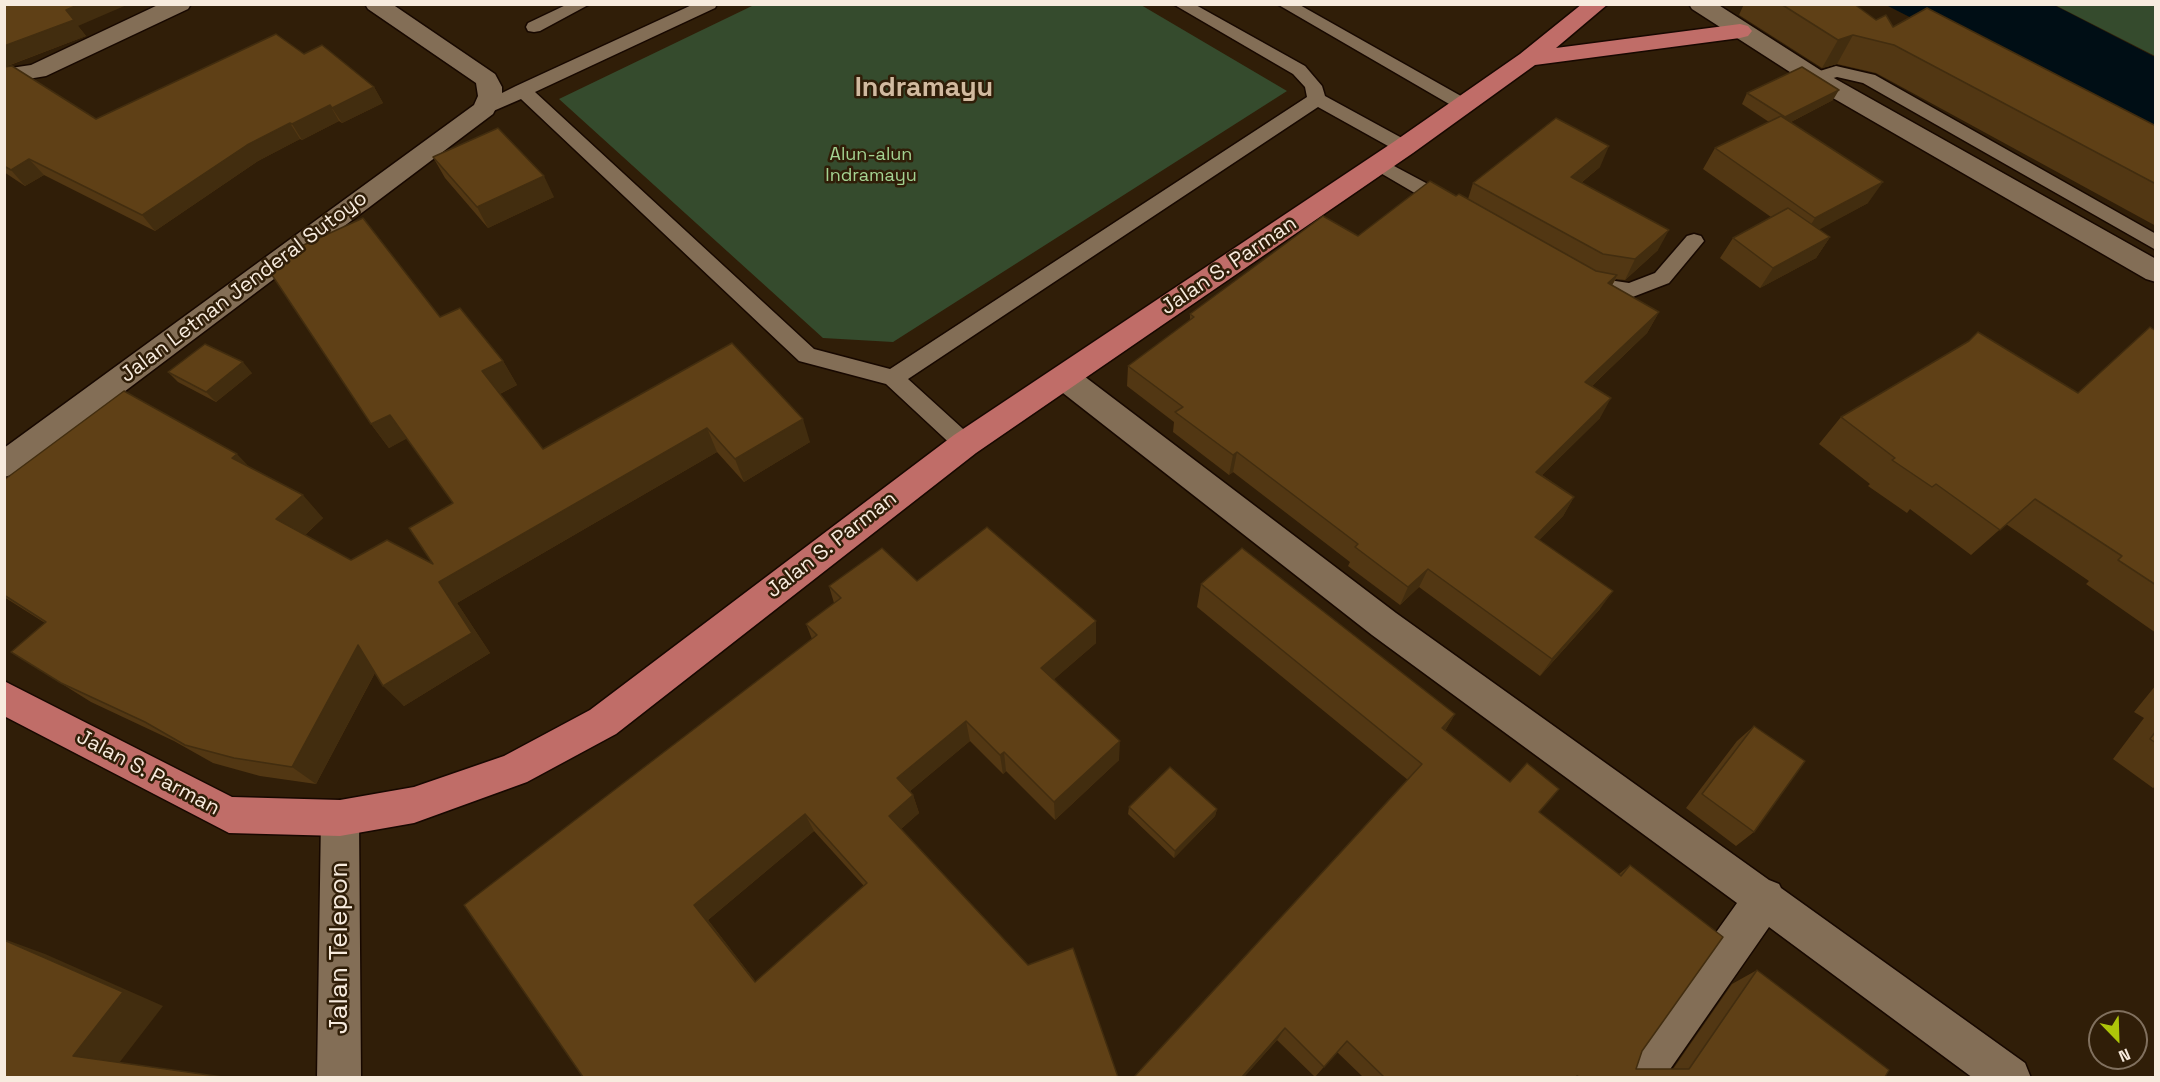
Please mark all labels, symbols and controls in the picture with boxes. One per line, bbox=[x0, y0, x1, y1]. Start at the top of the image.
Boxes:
district label: Indramayu bbox=[855, 73, 993, 105]
park label: Alun-alun Indramayu bbox=[825, 144, 917, 186]
street label: Jalan Letnan Jenderal Sutoyo bbox=[115, 186, 373, 388]
street label: Jalan S. Parman bbox=[1156, 211, 1302, 321]
street label: Jalan S. Parman bbox=[762, 486, 902, 604]
street label: Jalan S. Parman bbox=[72, 725, 224, 821]
street label: Jalan Telepon bbox=[324, 862, 356, 1034]
north arrow bbox=[2088, 1010, 2148, 1070]
text: N bbox=[2115, 1043, 2133, 1067]

